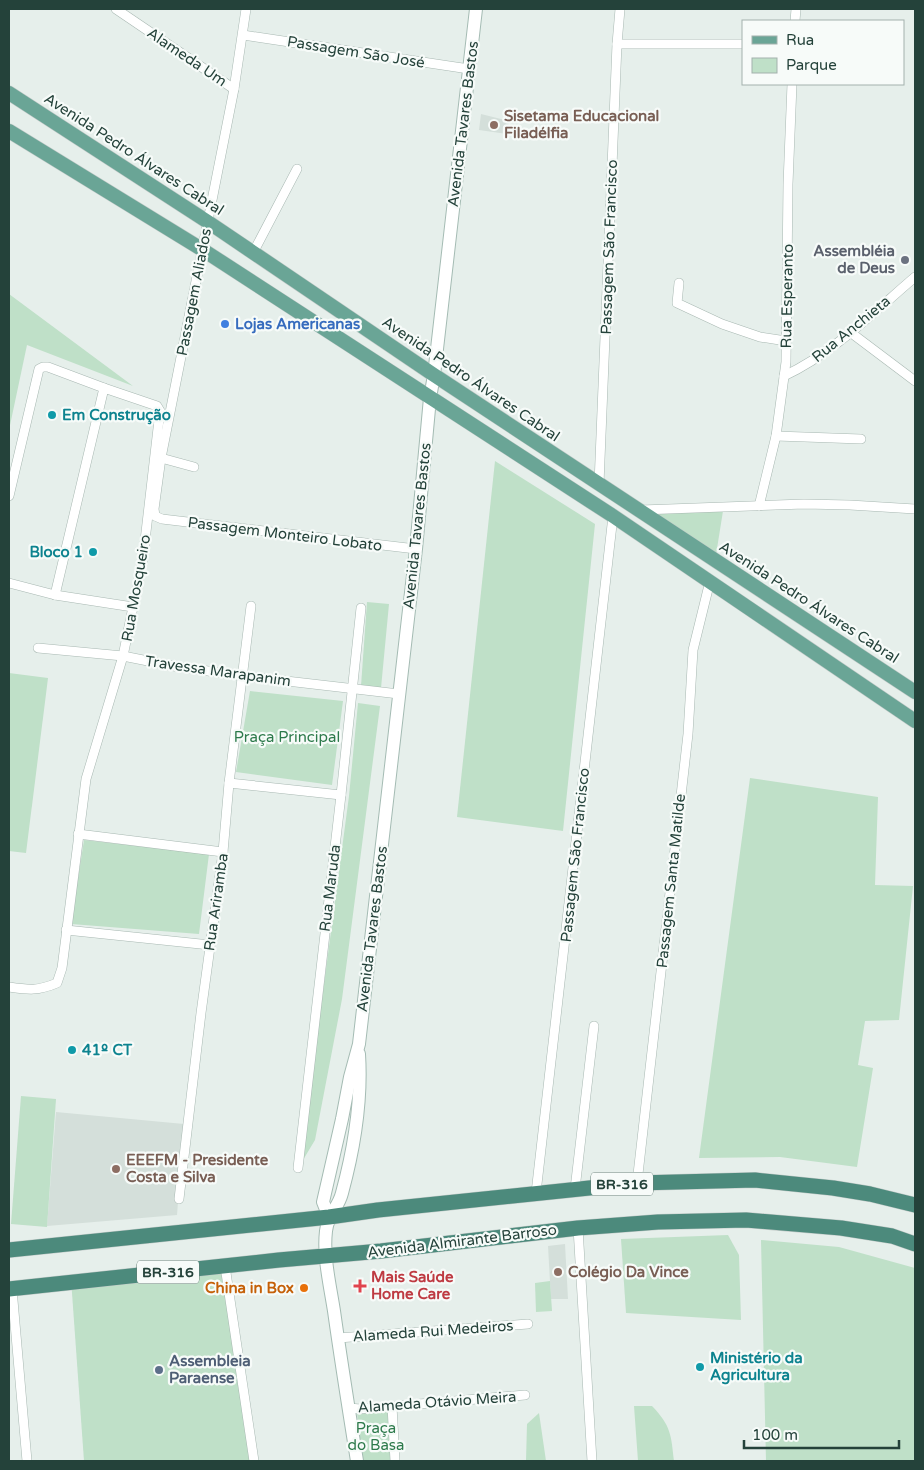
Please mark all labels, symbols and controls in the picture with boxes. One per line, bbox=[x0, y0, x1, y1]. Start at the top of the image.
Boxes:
legend bbox=[742, 20, 904, 85]
street label: Alameda Um bbox=[144, 24, 230, 90]
text: Rua bbox=[786, 31, 814, 49]
street label: Passagem São José bbox=[286, 32, 426, 72]
street label: Avenida Tavares Bastos bbox=[444, 40, 482, 208]
text: Parque bbox=[786, 56, 837, 74]
street label: Avenida Pedro Álvares Cabral bbox=[41, 89, 227, 219]
place label: Sisetama Educacional Filadélfia bbox=[504, 107, 659, 142]
marker: Sisetama Educacional Filadélfia bbox=[488, 119, 500, 131]
street label: Passagem São Francisco bbox=[597, 159, 621, 335]
street label: Passagem Aliados bbox=[173, 227, 215, 357]
place label: Assembléia de Deus bbox=[813, 242, 895, 277]
street label: Rua Esperanto bbox=[777, 244, 797, 348]
marker: Assembléia de Deus bbox=[899, 254, 911, 266]
street label: Rua Anchieta bbox=[808, 292, 894, 366]
street label: Avenida Pedro Álvares Cabral bbox=[379, 313, 563, 445]
place label: Lojas Americanas bbox=[235, 315, 360, 334]
marker: Lojas Americanas bbox=[219, 318, 231, 330]
place label: Em Construção bbox=[62, 406, 171, 425]
marker: Em Construção bbox=[46, 409, 58, 421]
street label: Avenida Tavares Bastos bbox=[399, 442, 435, 610]
street label: Passagem Monteiro Lobato bbox=[187, 513, 383, 555]
street label: Rua Mosqueiro bbox=[118, 533, 154, 643]
street label: Avenida Pedro Álvares Cabral bbox=[716, 537, 902, 667]
place label: Bloco 1 bbox=[29, 543, 83, 561]
marker: Bloco 1 bbox=[87, 546, 99, 558]
street label: Travessa Marapanim bbox=[144, 652, 292, 690]
park label: Praça Principal bbox=[234, 728, 340, 746]
street label: Passagem São Francisco bbox=[557, 767, 593, 943]
street label: Passagem Santa Matilde bbox=[653, 793, 689, 969]
street label: Rua Maruda bbox=[316, 843, 344, 933]
street label: Avenida Tavares Bastos bbox=[353, 845, 391, 1013]
street label: Rua Ariramba bbox=[200, 852, 232, 952]
place label: 41º CT bbox=[82, 1041, 133, 1059]
marker: 41º CT bbox=[66, 1044, 78, 1056]
place label: EEEFM - Presidente Costa e Silva bbox=[126, 1151, 269, 1186]
marker: EEEFM - Presidente Costa e Silva bbox=[110, 1163, 122, 1175]
road number: BR-316 bbox=[591, 1172, 653, 1196]
street label: Avenida Almirante Barroso bbox=[366, 1220, 558, 1262]
road number: BR-316 bbox=[137, 1260, 199, 1284]
place label: Colégio Da Vince bbox=[568, 1263, 689, 1282]
marker: Colégio Da Vince bbox=[552, 1266, 564, 1278]
place label: Mais Saúde Home Care bbox=[371, 1268, 454, 1303]
place label: China in Box bbox=[205, 1279, 294, 1297]
marker: Mais Saúde Home Care bbox=[353, 1279, 367, 1293]
marker: China in Box bbox=[298, 1282, 310, 1294]
street label: Alameda Rui Medeiros bbox=[352, 1316, 514, 1346]
place label: Ministério da Agricultura bbox=[710, 1349, 803, 1385]
place label: Assembleia Paraense bbox=[169, 1352, 251, 1387]
marker: Ministério da Agricultura bbox=[694, 1361, 706, 1373]
marker: Assembleia Paraense bbox=[153, 1364, 165, 1376]
street label: Alameda Otávio Meira bbox=[357, 1387, 517, 1417]
scale bar bbox=[744, 1418, 899, 1450]
park label: Praça do Basa bbox=[348, 1419, 404, 1454]
text: 100 m bbox=[752, 1426, 798, 1444]

